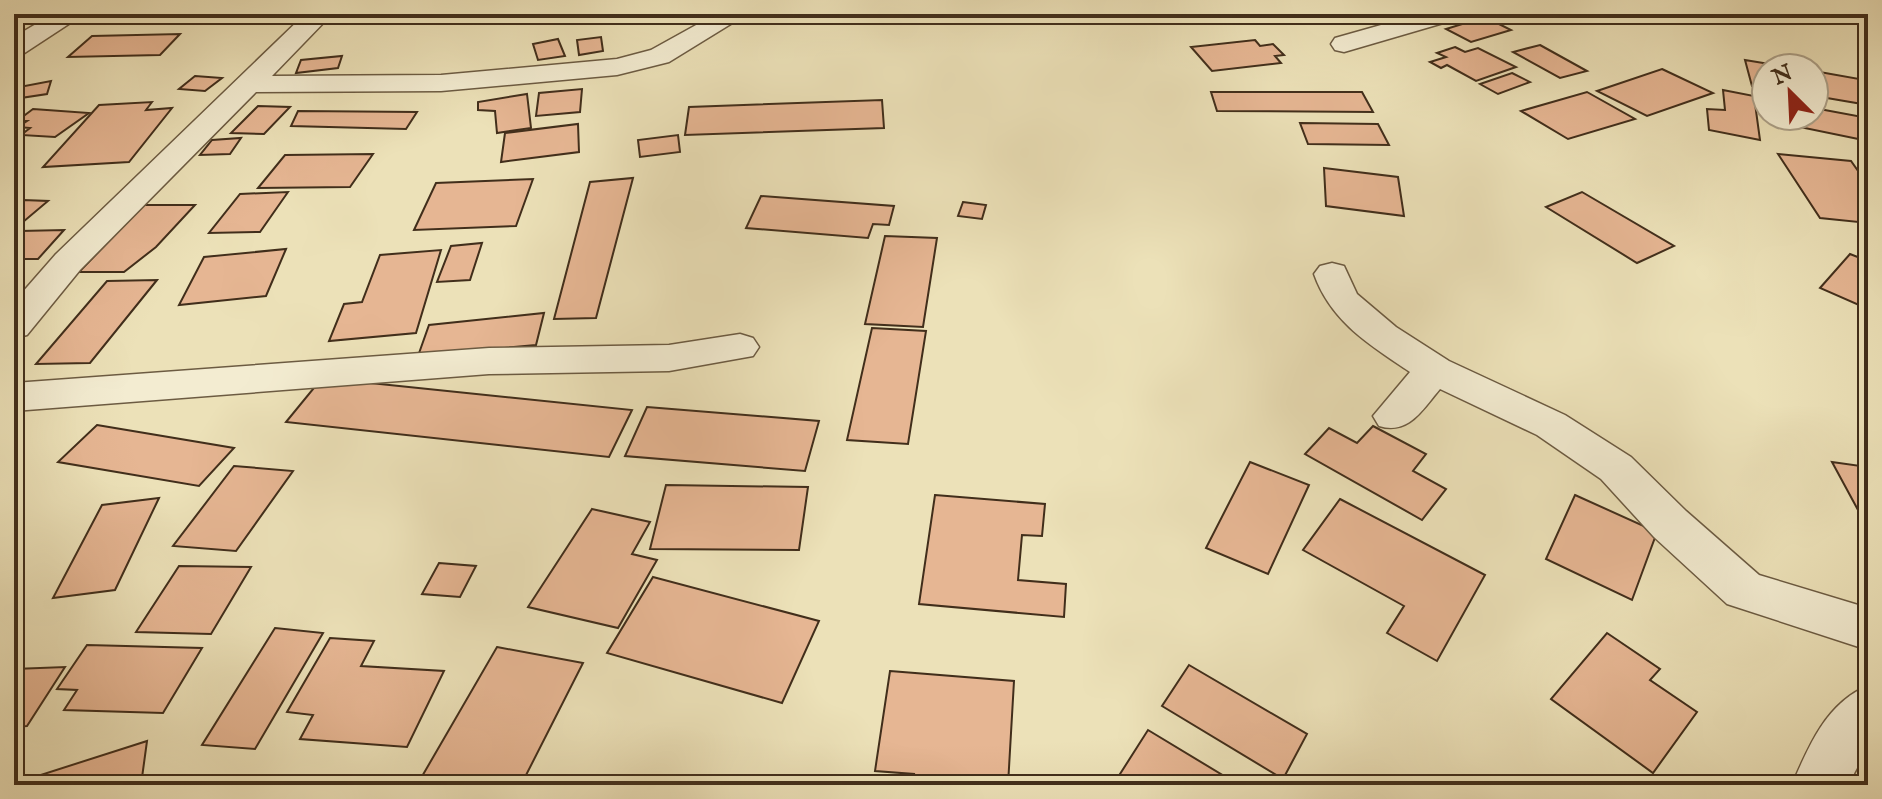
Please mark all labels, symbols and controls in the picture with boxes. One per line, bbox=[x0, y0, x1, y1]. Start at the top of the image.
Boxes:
north arrow bbox=[1750, 52, 1830, 132]
text: N bbox=[1767, 59, 1797, 93]

